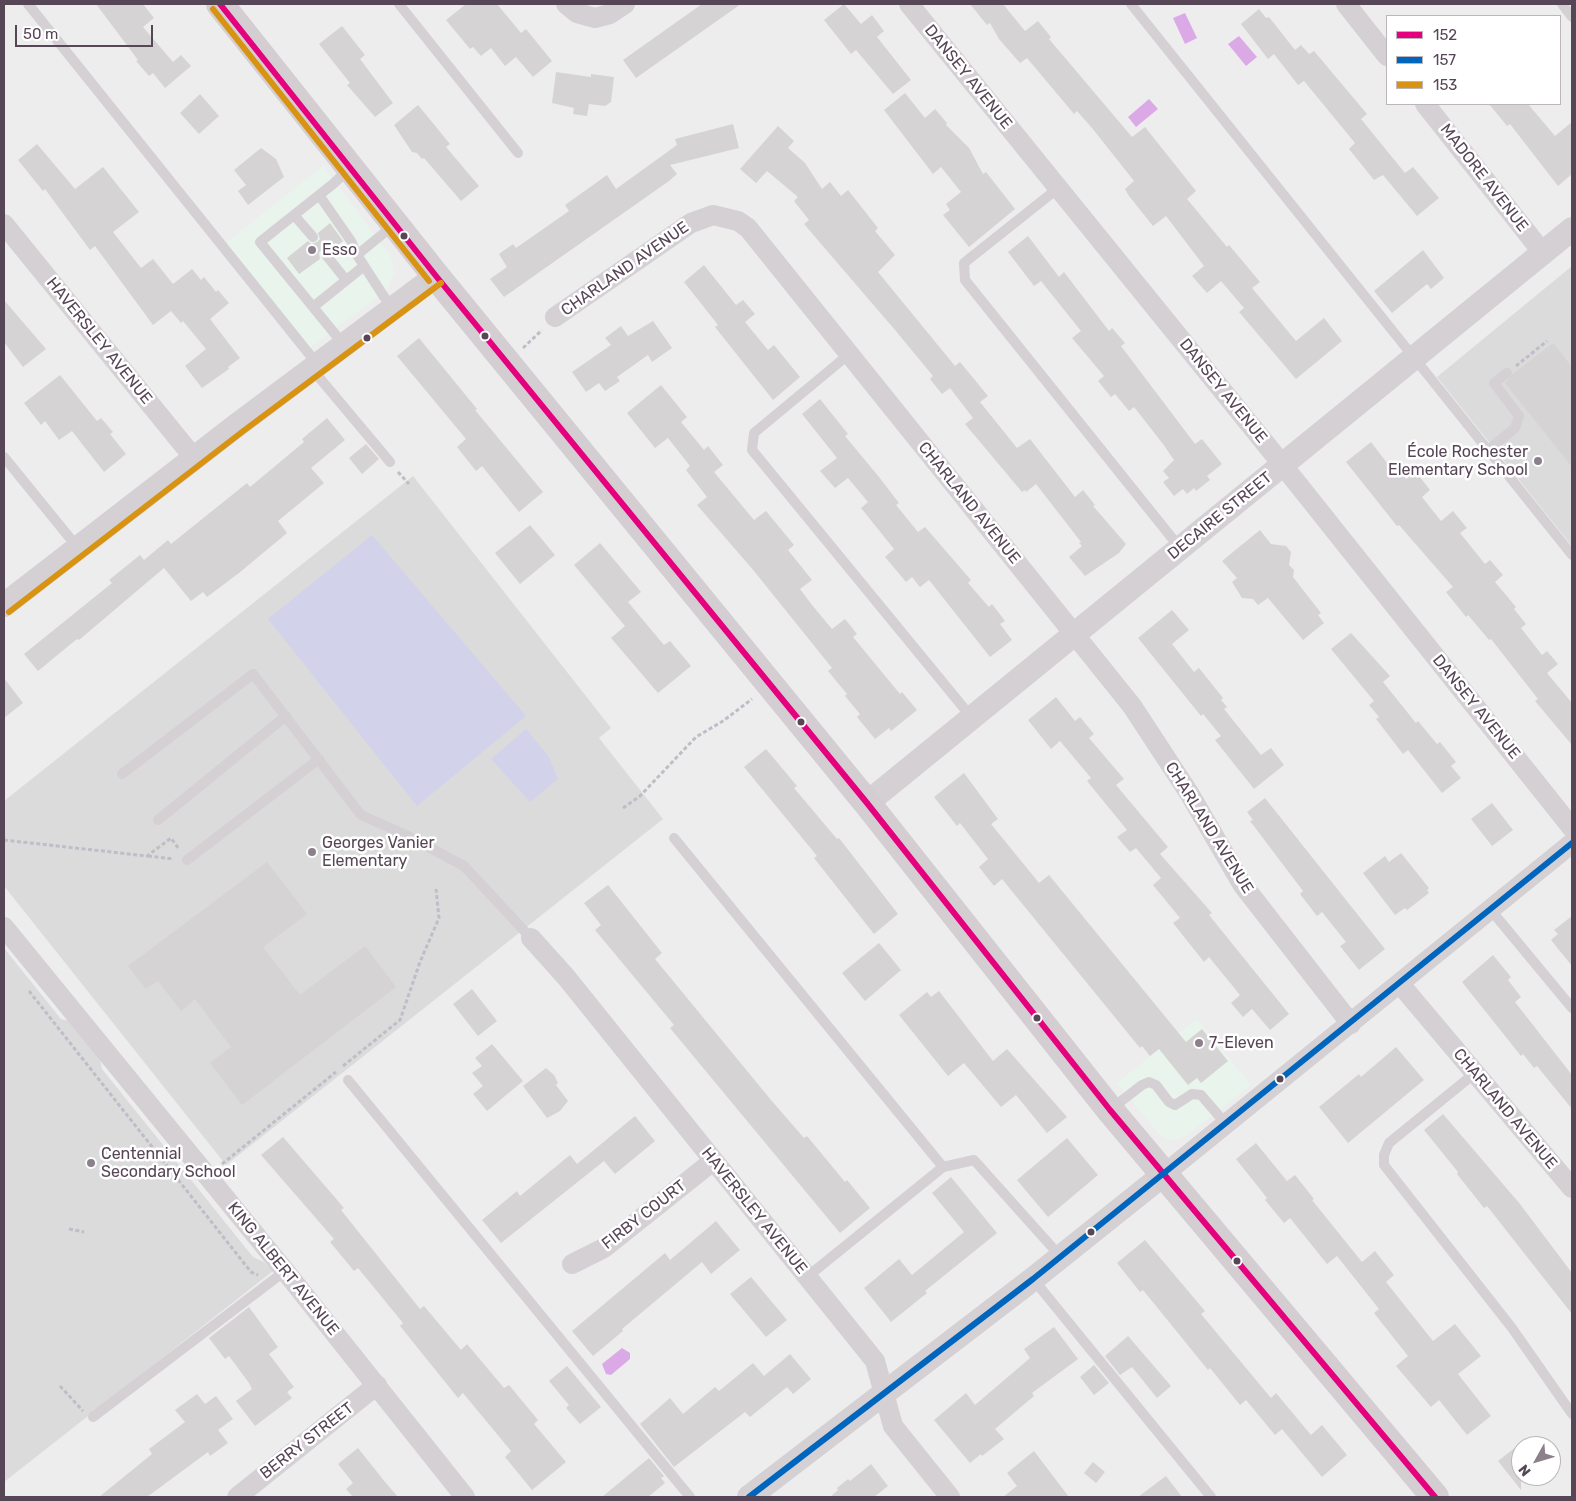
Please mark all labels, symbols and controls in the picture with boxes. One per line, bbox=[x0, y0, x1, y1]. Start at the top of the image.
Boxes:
scale bar bbox=[18, 15, 155, 47]
legend bbox=[1386, 15, 1561, 105]
street label: DANSEY AVENUE bbox=[920, 21, 1016, 133]
text: 50 m bbox=[23, 25, 58, 43]
text: 152 bbox=[1433, 26, 1457, 44]
text: 157 bbox=[1433, 51, 1456, 69]
text: 153 bbox=[1433, 76, 1457, 94]
street label: MADORE AVENUE bbox=[1436, 120, 1532, 236]
street label: CHARLAND AVENUE bbox=[558, 218, 692, 320]
unlabelled marker bbox=[399, 231, 409, 241]
place label: Esso bbox=[322, 240, 357, 260]
marker: Esso bbox=[306, 244, 318, 256]
street label: HAVERSLEY AVENUE bbox=[42, 274, 156, 408]
unlabelled marker bbox=[480, 331, 490, 341]
unlabelled marker bbox=[362, 333, 372, 343]
street label: DANSEY AVENUE bbox=[1175, 335, 1271, 447]
street label: CHARLAND AVENUE bbox=[914, 438, 1024, 568]
place label: École Rochester Elementary School bbox=[1388, 442, 1528, 480]
marker: École Rochester Elementary School bbox=[1532, 455, 1544, 467]
street label: DECAIRE STREET bbox=[1164, 468, 1276, 564]
street label: DANSEY AVENUE bbox=[1428, 651, 1524, 763]
unlabelled marker bbox=[796, 717, 806, 727]
street label: CHARLAND AVENUE bbox=[1161, 759, 1257, 897]
place label: Georges Vanier Elementary bbox=[322, 833, 435, 871]
marker: Georges Vanier Elementary bbox=[306, 846, 318, 858]
unlabelled marker bbox=[1032, 1013, 1042, 1023]
place label: 7-Eleven bbox=[1209, 1033, 1274, 1053]
marker: 7-Eleven bbox=[1193, 1037, 1205, 1049]
street label: CHARLAND AVENUE bbox=[1449, 1045, 1561, 1173]
unlabelled marker bbox=[1275, 1074, 1285, 1084]
place label: Centennial Secondary School bbox=[101, 1144, 236, 1182]
street label: HAVERSLEY AVENUE bbox=[697, 1144, 811, 1278]
marker: Centennial Secondary School bbox=[85, 1157, 97, 1169]
street label: FIRBY COURT bbox=[598, 1176, 690, 1254]
street label: KING ALBERT AVENUE bbox=[223, 1199, 343, 1339]
unlabelled marker bbox=[1086, 1227, 1096, 1237]
unlabelled marker bbox=[1232, 1256, 1242, 1266]
street label: BERRY STREET bbox=[256, 1399, 358, 1483]
north arrow bbox=[1511, 1436, 1561, 1486]
text: N bbox=[1515, 1461, 1535, 1479]

